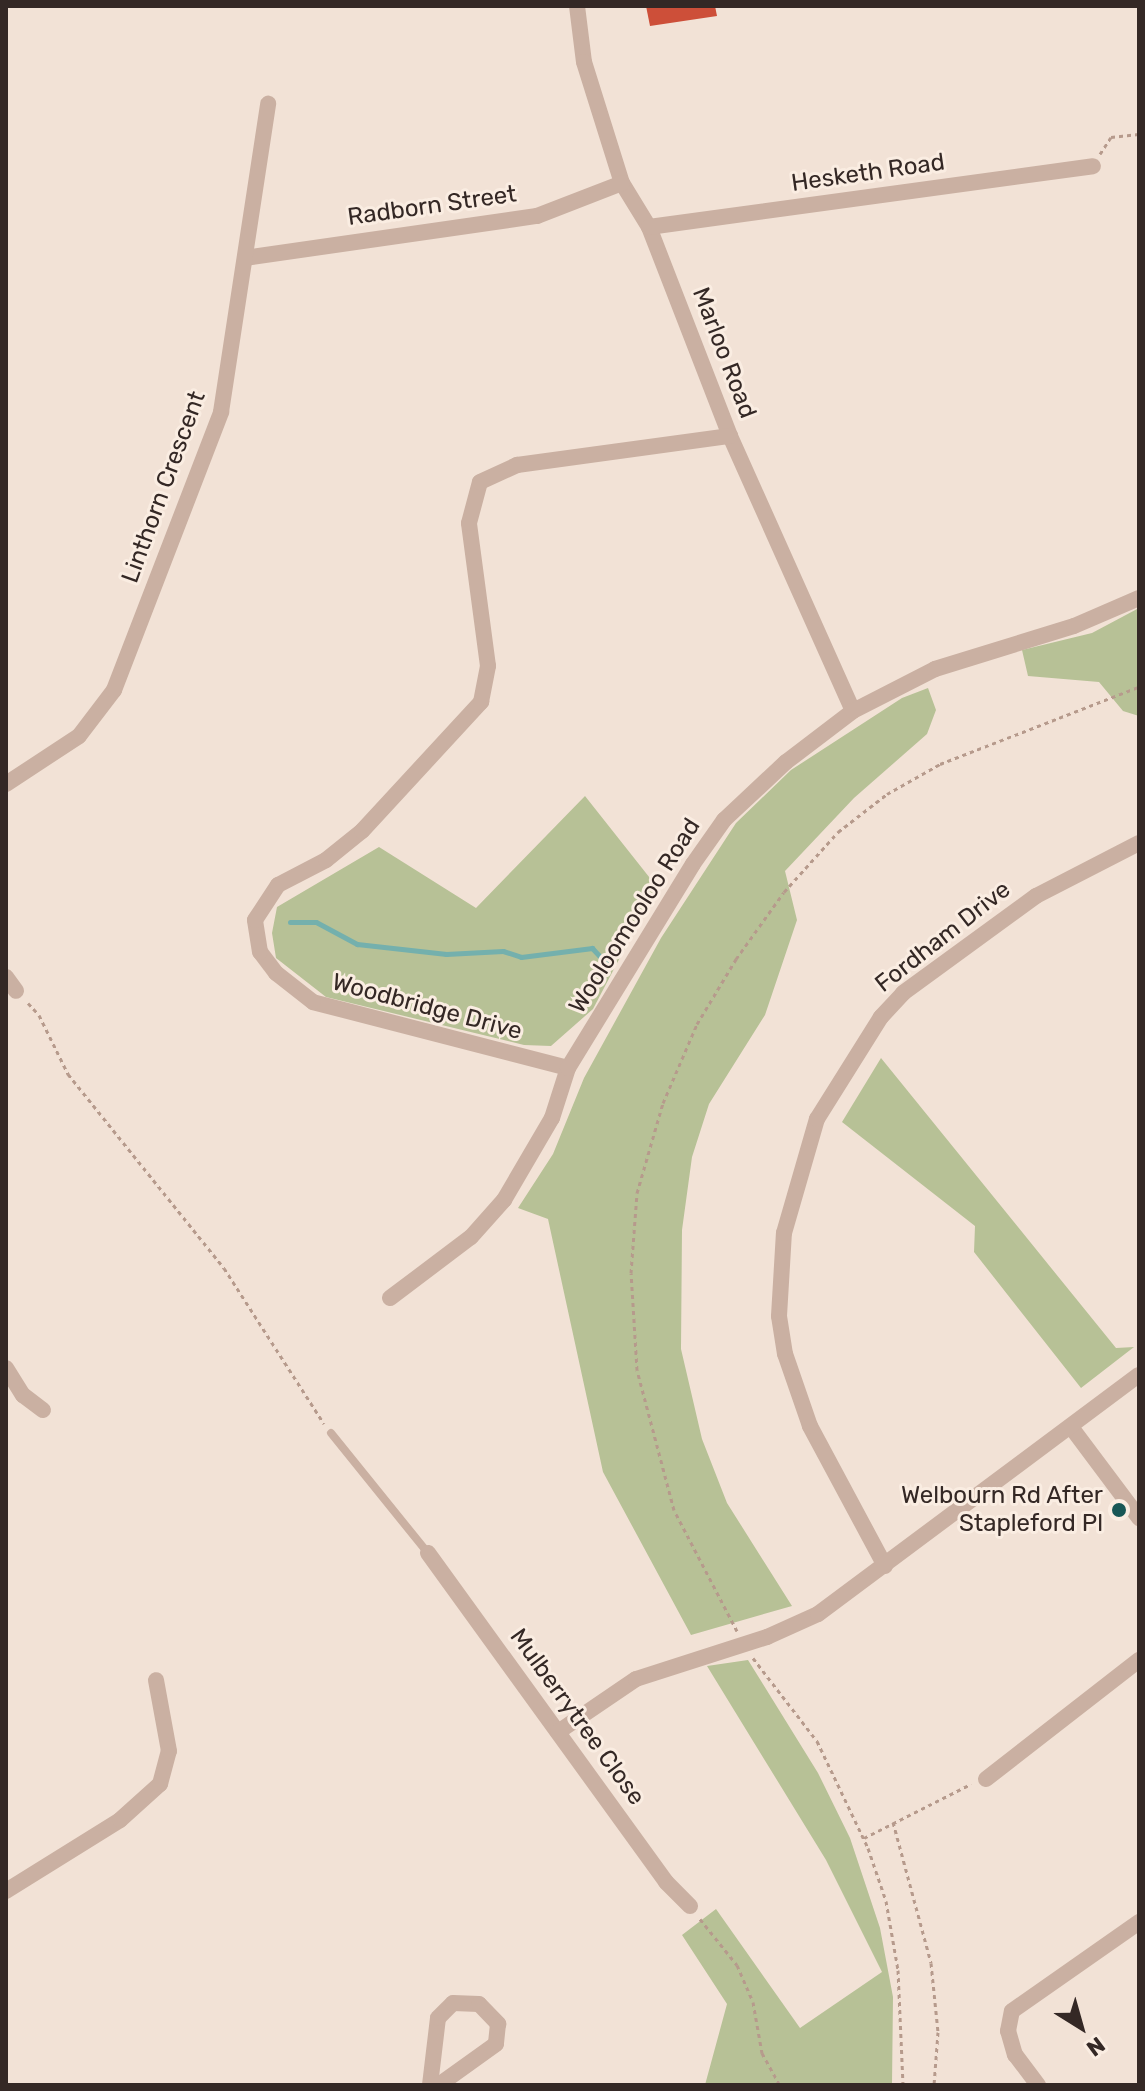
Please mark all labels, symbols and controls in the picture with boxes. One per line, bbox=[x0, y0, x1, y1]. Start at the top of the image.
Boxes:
street label: Hesketh Road bbox=[789, 148, 947, 198]
street label: Radborn Street bbox=[346, 180, 518, 232]
street label: Marloo Road bbox=[686, 284, 762, 422]
street label: Linthorn Crescent bbox=[116, 387, 212, 587]
street label: Wooloomooloo Road bbox=[563, 813, 707, 1019]
street label: Fordham Drive bbox=[870, 875, 1016, 999]
street label: Woodbridge Drive bbox=[329, 968, 525, 1046]
place label: Welbourn Rd After Stapleford Pl bbox=[900, 1482, 1103, 1538]
marker: Welbourn Rd After Stapleford Pl bbox=[1110, 1501, 1128, 1519]
street label: Mulberrytree Close bbox=[503, 1623, 651, 1811]
north arrow bbox=[1041, 1987, 1121, 2067]
text: N bbox=[1081, 2031, 1110, 2062]

